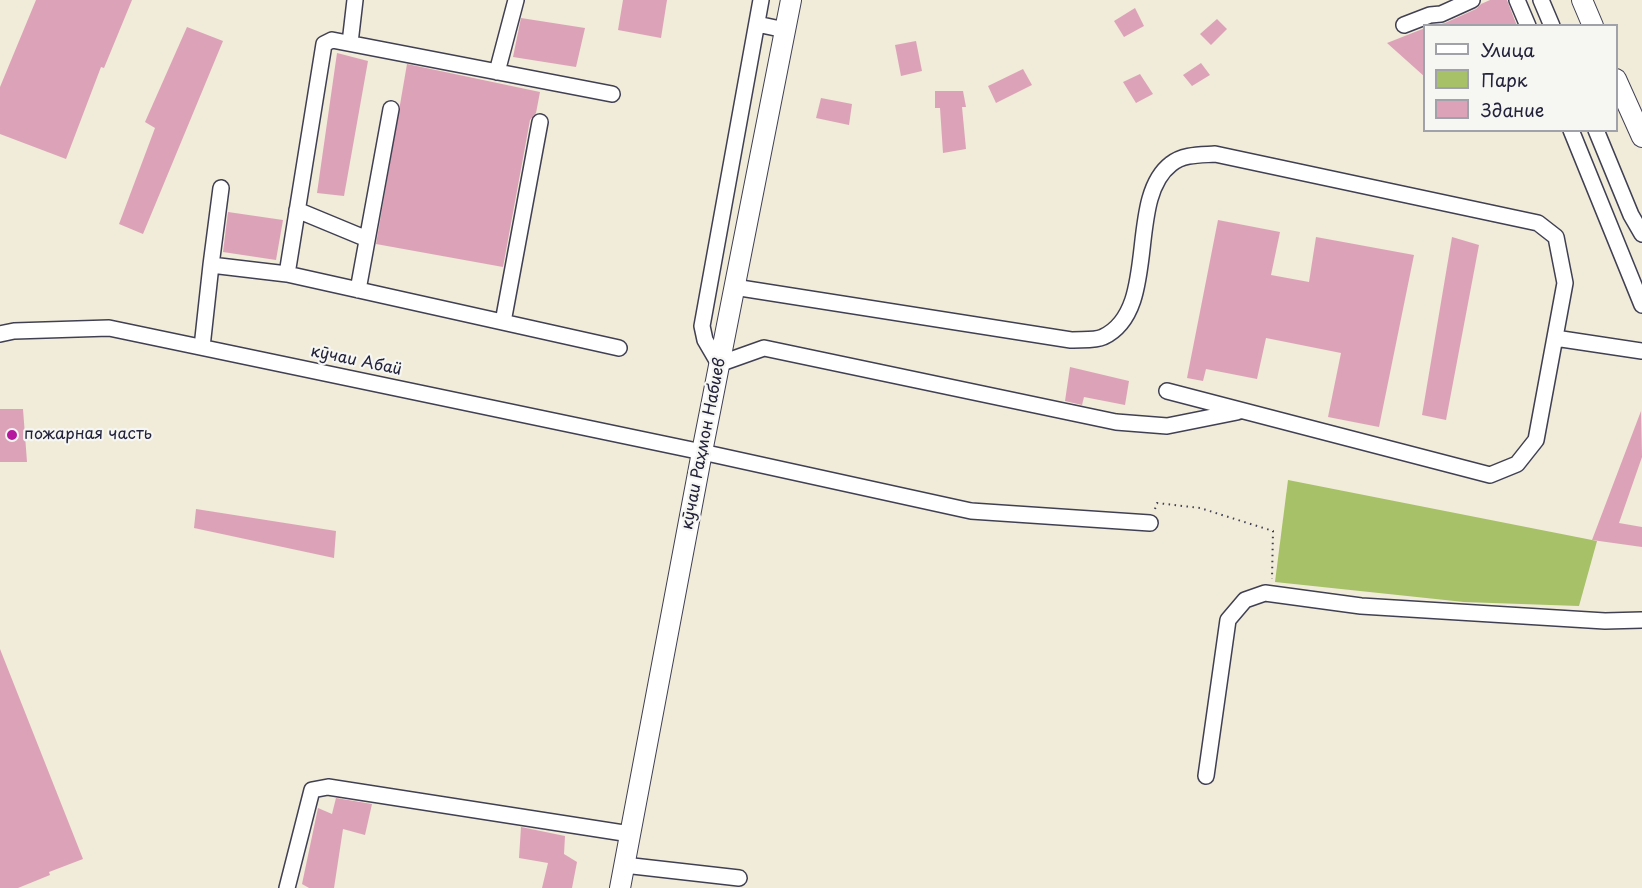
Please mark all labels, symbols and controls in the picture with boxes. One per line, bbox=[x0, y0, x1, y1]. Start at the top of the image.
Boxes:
legend bbox=[1423, 24, 1618, 132]
text: Улица bbox=[1481, 36, 1535, 63]
text: Парк bbox=[1481, 66, 1527, 93]
text: Здание bbox=[1481, 96, 1544, 123]
street label: кӯчаи Абаӣ bbox=[309, 342, 403, 380]
street label: кӯчаи Раҳмон Набиев bbox=[678, 356, 730, 532]
place label: пожарная часть bbox=[24, 425, 152, 445]
marker: пожарная часть bbox=[5, 428, 19, 442]

